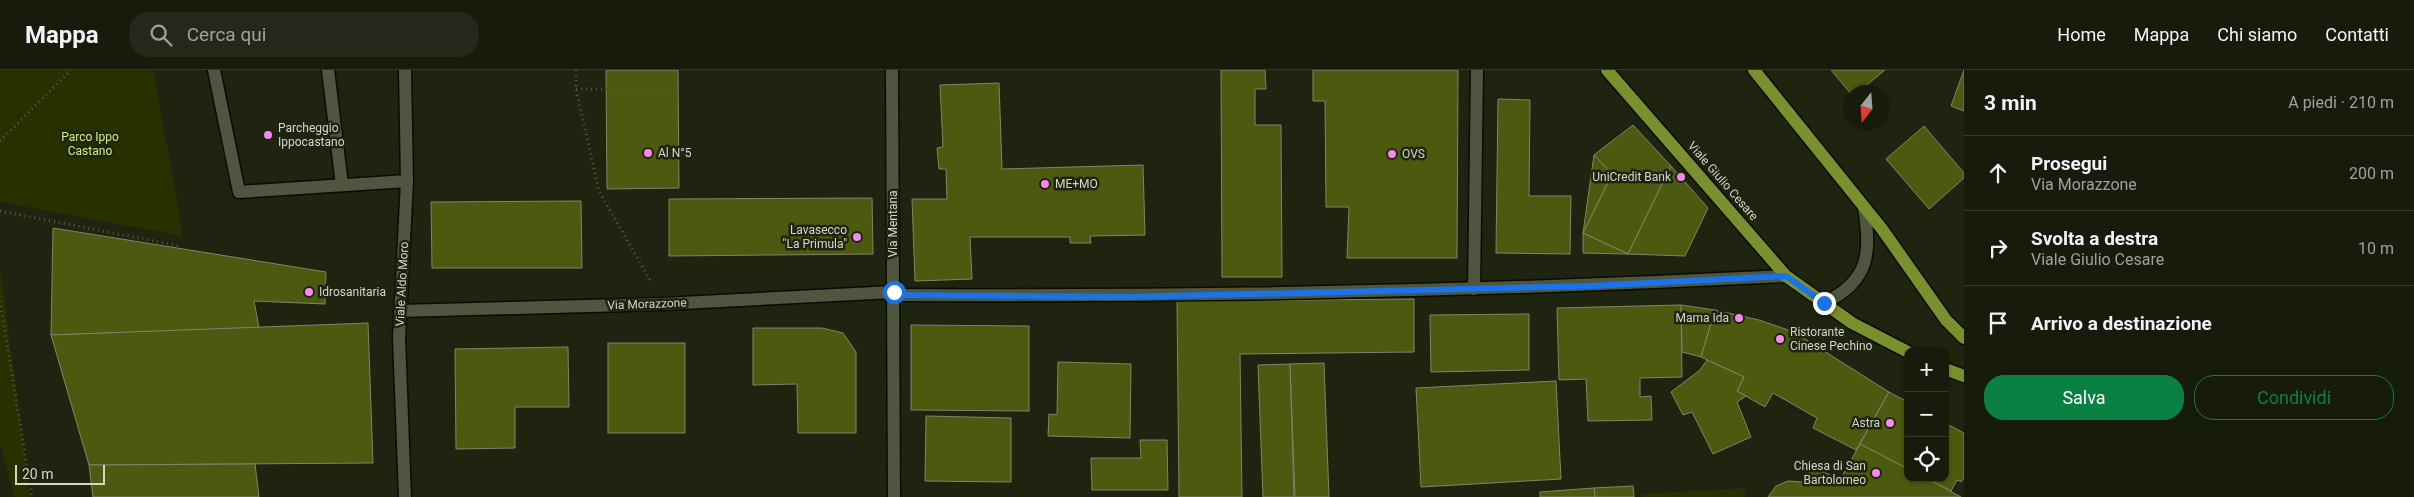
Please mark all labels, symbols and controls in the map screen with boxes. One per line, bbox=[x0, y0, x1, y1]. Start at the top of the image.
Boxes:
search box bbox=[129, 12, 479, 57]
text: Mappa bbox=[25, 21, 99, 49]
icon: search bbox=[147, 21, 175, 49]
text: Cerca qui bbox=[187, 23, 266, 46]
text: Home bbox=[2057, 24, 2106, 45]
text: Mappa bbox=[2134, 24, 2189, 45]
text: Chi siamo bbox=[2217, 24, 2297, 45]
text: Contatti bbox=[2325, 24, 2389, 45]
north arrow bbox=[1844, 85, 1889, 130]
text: 3 min bbox=[1984, 91, 2037, 115]
text: A piedi · 210 m bbox=[2288, 93, 2394, 112]
place label: Parcheggio Ippocastano bbox=[278, 121, 345, 149]
marker: Parcheggio Ippocastano bbox=[262, 129, 274, 141]
park label: Parco Ippo Castano bbox=[61, 130, 119, 158]
street label: Viale Giulio Cesare bbox=[1685, 139, 1761, 223]
place label: Al N°5 bbox=[658, 146, 692, 160]
marker: Al N°5 bbox=[642, 147, 654, 159]
place label: OVS bbox=[1402, 147, 1425, 161]
marker: OVS bbox=[1386, 148, 1398, 160]
text: Prosegui bbox=[2031, 152, 2107, 175]
icon: ahead bbox=[1984, 159, 2012, 187]
text: 200 m bbox=[2349, 164, 2394, 183]
place label: UniCredit Bank bbox=[1592, 170, 1672, 184]
marker: UniCredit Bank bbox=[1675, 171, 1687, 183]
text: Via Morazzone bbox=[2031, 175, 2137, 194]
place label: ME+MO bbox=[1055, 177, 1098, 191]
marker: ME+MO bbox=[1039, 178, 1051, 190]
street label: Via Mentana bbox=[886, 190, 900, 258]
place label: Lavasecco "La Primula" bbox=[783, 223, 847, 251]
text: Svolta a destra bbox=[2031, 227, 2158, 250]
marker: Lavasecco "La Primula" bbox=[851, 231, 863, 243]
icon: right bbox=[1984, 234, 2012, 262]
text: 10 m bbox=[2358, 239, 2394, 258]
street label: Viale Aldo Moro bbox=[393, 241, 411, 327]
text: Viale Giulio Cesare bbox=[2031, 250, 2164, 269]
route start bbox=[883, 281, 906, 304]
place label: Idrosanitaria bbox=[319, 285, 386, 299]
marker: Idrosanitaria bbox=[303, 286, 315, 298]
route end bbox=[1813, 292, 1836, 315]
street label: Via Morazzone bbox=[607, 296, 687, 312]
icon: arrive bbox=[1984, 309, 2012, 337]
place label: Mama Ida bbox=[1675, 311, 1729, 325]
marker: Mama Ida bbox=[1733, 312, 1745, 324]
text: Arrivo a destinazione bbox=[2031, 312, 2212, 335]
place label: Ristorante Cinese Pechino bbox=[1790, 325, 1873, 353]
marker: Ristorante Cinese Pechino bbox=[1774, 333, 1786, 345]
map controls bbox=[1904, 347, 1949, 482]
button: + bbox=[1904, 347, 1949, 392]
button: Salva bbox=[1984, 375, 2184, 420]
button: Condividi bbox=[2194, 375, 2394, 420]
button: − bbox=[1904, 392, 1949, 437]
place label: Astra bbox=[1852, 416, 1880, 430]
marker: Astra bbox=[1884, 417, 1896, 429]
button: locate bbox=[1904, 437, 1949, 482]
place label: Chiesa di San Bartolomeo bbox=[1794, 459, 1866, 487]
scale bar bbox=[15, 462, 105, 485]
text: 20 m bbox=[22, 466, 54, 482]
marker: Chiesa di San Bartolomeo bbox=[1870, 467, 1882, 479]

